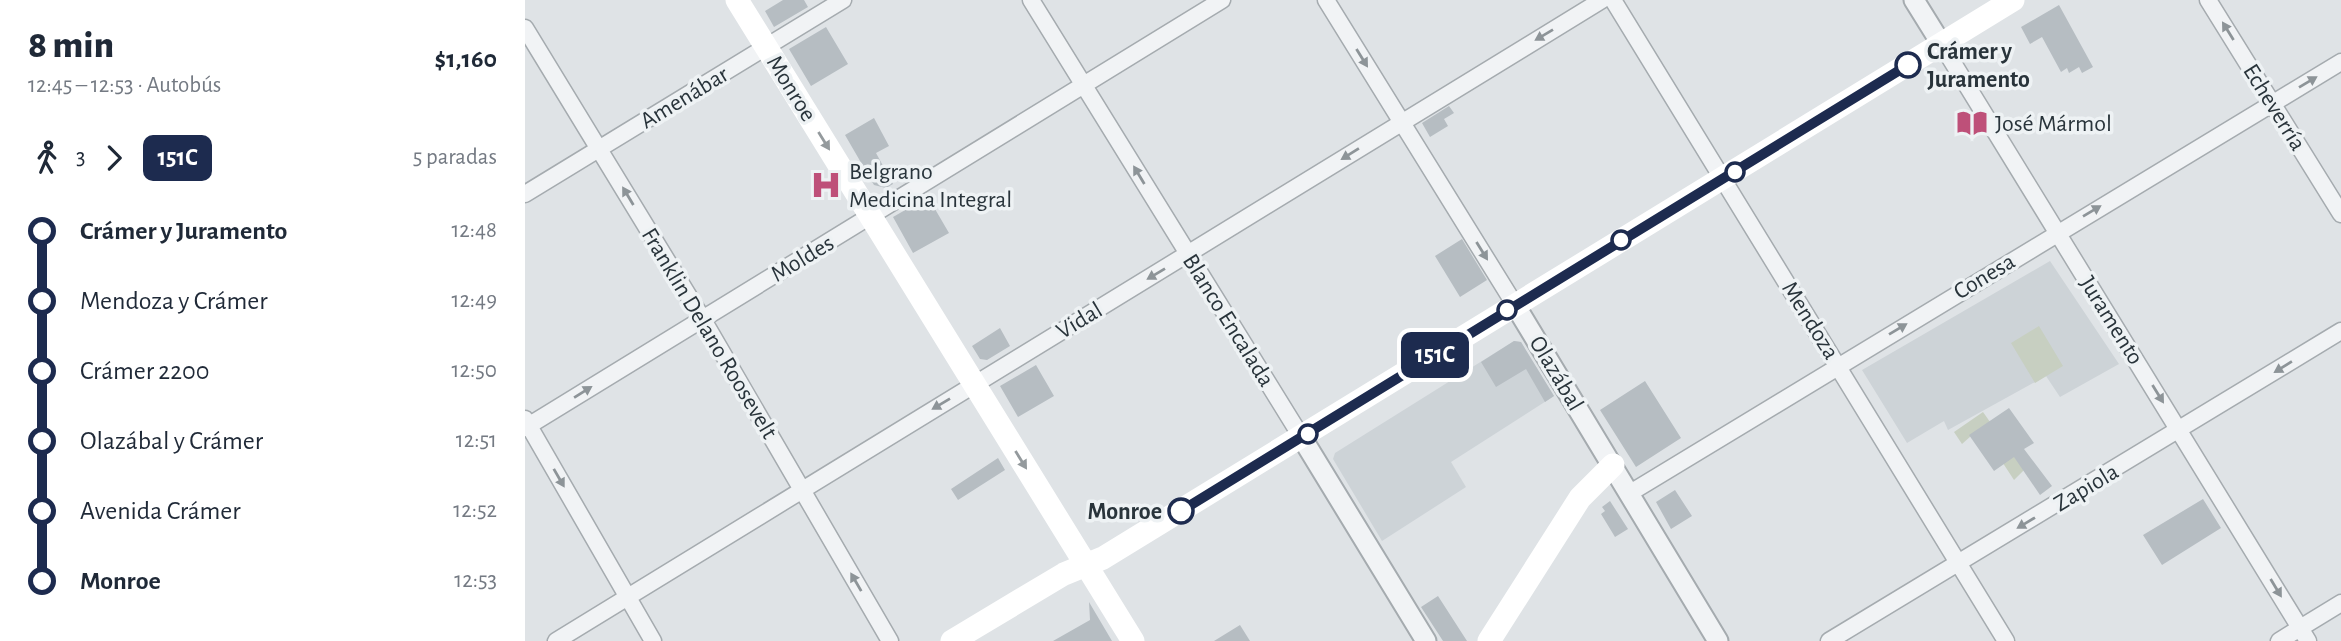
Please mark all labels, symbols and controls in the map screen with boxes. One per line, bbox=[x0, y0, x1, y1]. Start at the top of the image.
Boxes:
one-way arrow bbox=[2221, 21, 2234, 41]
text: 8 min bbox=[28, 27, 114, 65]
one-way arrow bbox=[1534, 29, 1553, 42]
place label: Crámer y Juramento bbox=[1927, 40, 2030, 92]
text: $1,160 bbox=[435, 46, 497, 72]
one-way arrow bbox=[1356, 48, 1369, 68]
street label: Monroe bbox=[762, 51, 821, 126]
marker: Crámer y Juramento bbox=[1895, 52, 1921, 78]
street label: Echeverría bbox=[2238, 60, 2310, 155]
street label: Amenábar bbox=[636, 62, 733, 133]
text: 12:45 – 12:53 · Autobús bbox=[28, 74, 221, 97]
one-way arrow bbox=[2299, 75, 2318, 88]
library icon: José Mármol bbox=[1955, 106, 1989, 140]
place label: José Mármol bbox=[1995, 112, 2112, 136]
one-way arrow bbox=[818, 132, 831, 151]
icon: walk bbox=[28, 139, 66, 177]
icon: forward bbox=[95, 139, 133, 177]
text: 3 bbox=[76, 146, 85, 169]
text: 151C bbox=[157, 146, 198, 170]
text: 5 paradas bbox=[413, 146, 497, 169]
one-way arrow bbox=[1340, 147, 1359, 160]
place label: Belgrano Medicina Integral bbox=[849, 160, 1012, 212]
unlabelled marker bbox=[1725, 162, 1745, 182]
one-way arrow bbox=[1133, 166, 1146, 185]
hospital icon: Belgrano Medicina Integral bbox=[809, 168, 843, 202]
one-way arrow bbox=[622, 187, 634, 206]
one-way arrow bbox=[2083, 205, 2102, 217]
text: Crámer y Juramento bbox=[80, 218, 287, 244]
text: 12:48 bbox=[451, 219, 497, 242]
street label: Franklin Delano Roosevelt bbox=[637, 224, 782, 443]
unlabelled marker bbox=[1611, 230, 1631, 250]
street label: Moldes bbox=[767, 231, 838, 287]
one-way arrow bbox=[1476, 242, 1488, 261]
street label: Conesa bbox=[1950, 249, 2019, 304]
street label: Blanco Encalada bbox=[1178, 250, 1278, 391]
one-way arrow bbox=[1147, 267, 1166, 280]
street label: Juramento bbox=[2075, 272, 2148, 369]
street label: Mendoza bbox=[1777, 277, 1843, 364]
text: Mendoza y Crámer bbox=[80, 288, 268, 314]
text: 12:49 bbox=[451, 289, 497, 312]
street label: Vidal bbox=[1052, 298, 1107, 344]
unlabelled marker bbox=[1497, 300, 1517, 320]
one-way arrow bbox=[1888, 323, 1907, 335]
line badge: 151C bbox=[1386, 332, 1484, 378]
street label: Olazábal bbox=[1525, 332, 1588, 415]
text: 151C bbox=[1415, 343, 1455, 367]
text: Crámer 2200 bbox=[80, 358, 209, 384]
text: 12:50 bbox=[452, 359, 497, 382]
one-way arrow bbox=[2273, 360, 2293, 373]
one-way arrow bbox=[2152, 384, 2165, 403]
one-way arrow bbox=[573, 386, 593, 399]
one-way arrow bbox=[931, 398, 950, 411]
unlabelled marker bbox=[1298, 424, 1318, 444]
text: Olazábal y Crámer bbox=[80, 428, 263, 454]
text: 12:51 bbox=[456, 429, 497, 452]
one-way arrow bbox=[1015, 451, 1027, 470]
street label: Zapiola bbox=[2050, 459, 2123, 516]
one-way arrow bbox=[553, 468, 565, 487]
text: Avenida Crámer bbox=[80, 498, 241, 524]
marker: Monroe bbox=[1168, 498, 1194, 524]
text: 12:52 bbox=[453, 499, 497, 522]
place label: Monroe bbox=[1087, 500, 1162, 524]
one-way arrow bbox=[2016, 517, 2035, 530]
text: Monroe bbox=[80, 568, 161, 594]
text: 12:53 bbox=[454, 569, 497, 592]
one-way arrow bbox=[850, 572, 862, 591]
one-way arrow bbox=[2270, 579, 2282, 598]

